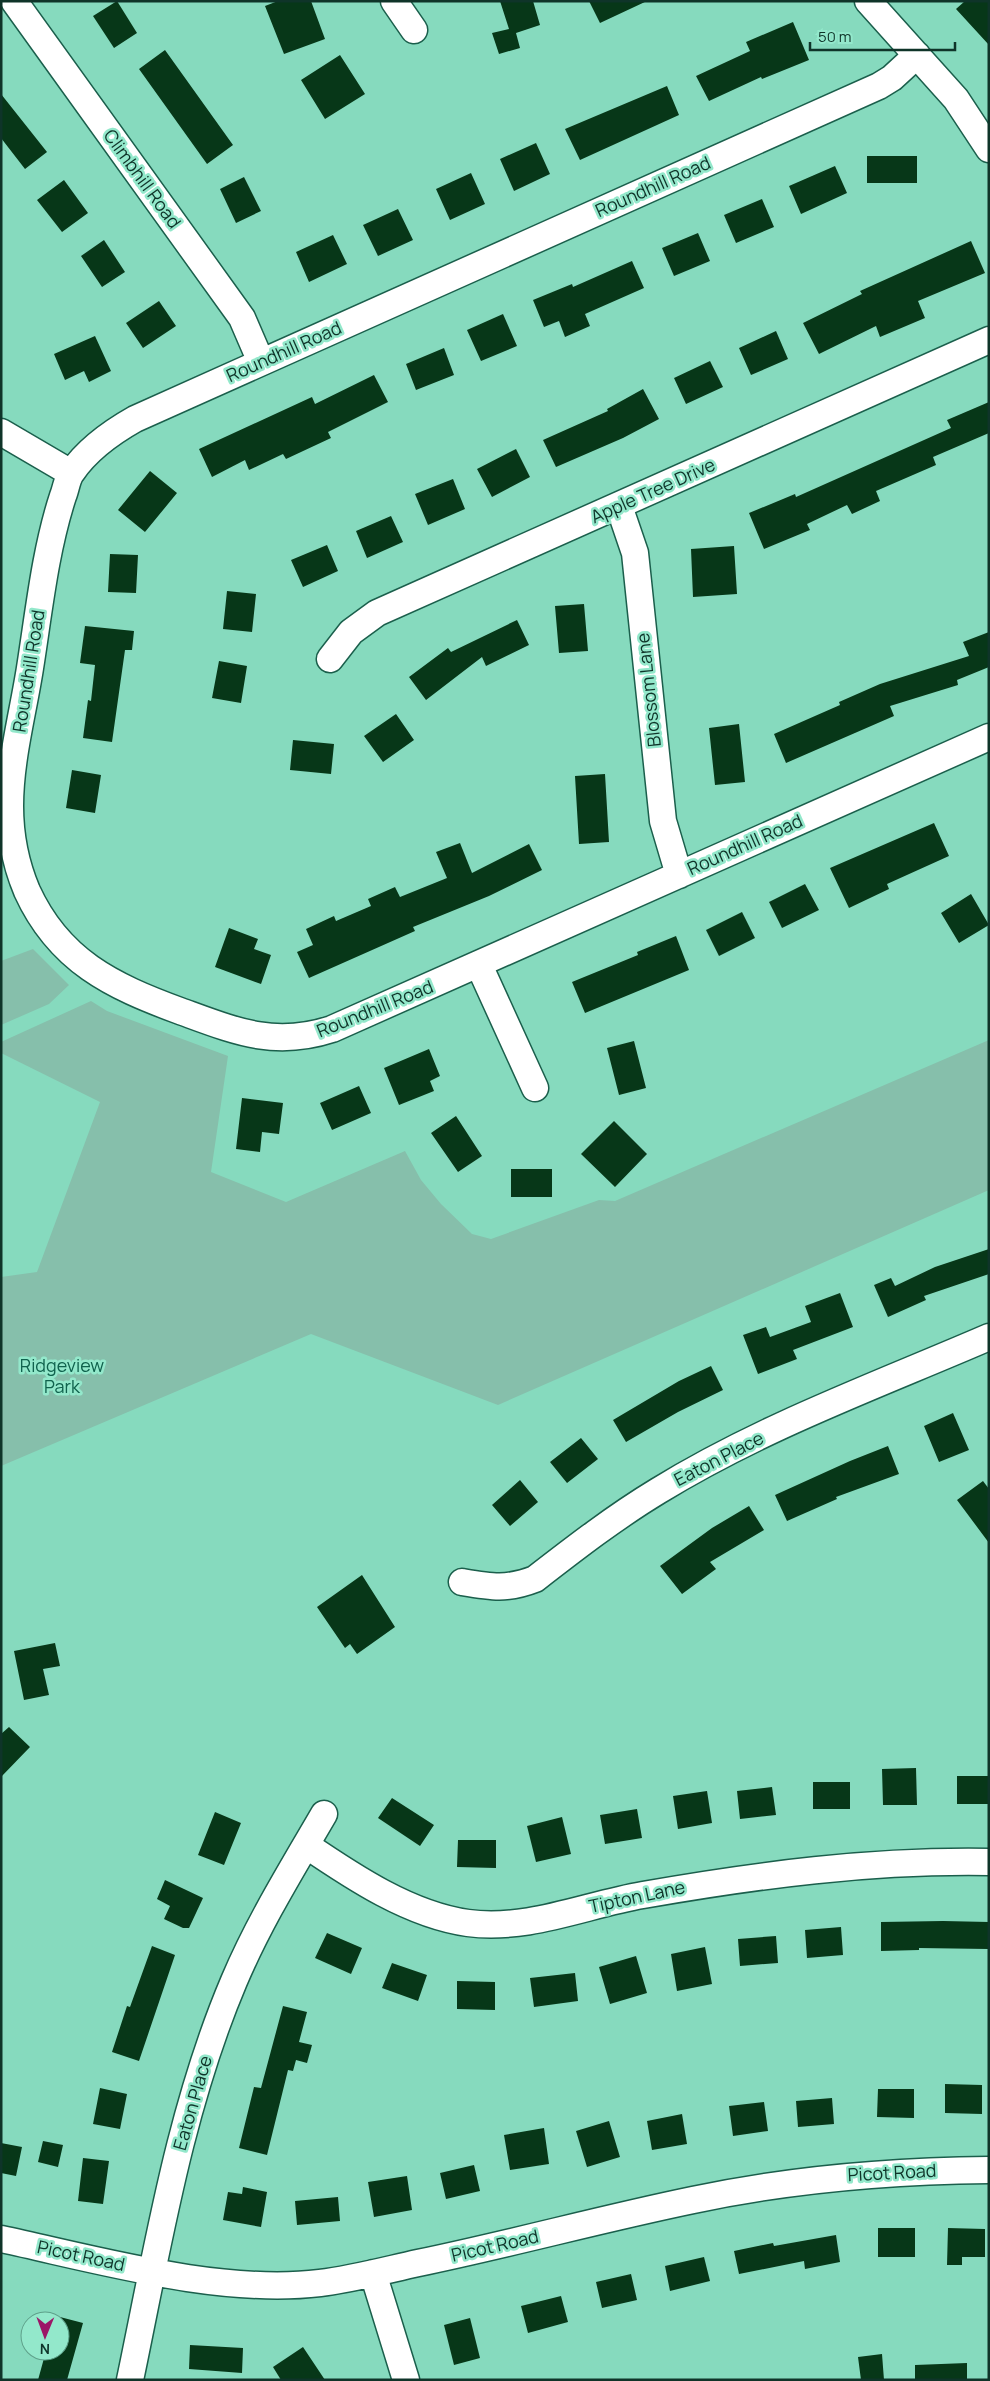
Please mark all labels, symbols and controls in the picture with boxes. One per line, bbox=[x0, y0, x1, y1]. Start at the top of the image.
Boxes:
scale bar bbox=[810, 20, 955, 52]
text: 50 m bbox=[818, 26, 852, 47]
street label: Climbhill Road bbox=[99, 124, 187, 233]
street label: Roundhill Road bbox=[591, 150, 714, 222]
street label: Roundhill Road bbox=[222, 315, 345, 387]
street label: Apple Tree Drive bbox=[587, 452, 719, 528]
street label: Roundhill Road bbox=[6, 608, 50, 734]
street label: Blossom Lane bbox=[630, 632, 666, 748]
street label: Roundhill Road bbox=[683, 808, 806, 880]
street label: Roundhill Road bbox=[313, 974, 436, 1042]
park label: Ridgeview Park bbox=[20, 1353, 104, 1398]
street label: Eaton Place bbox=[670, 1425, 767, 1491]
street label: Tipton Lane bbox=[586, 1874, 687, 1918]
street label: Eaton Place bbox=[167, 2053, 217, 2153]
street label: Picot Road bbox=[847, 2158, 937, 2186]
street label: Picot Road bbox=[449, 2223, 541, 2267]
street label: Picot Road bbox=[35, 2234, 127, 2276]
north arrow bbox=[20, 2311, 70, 2361]
text: N bbox=[40, 2340, 50, 2359]

